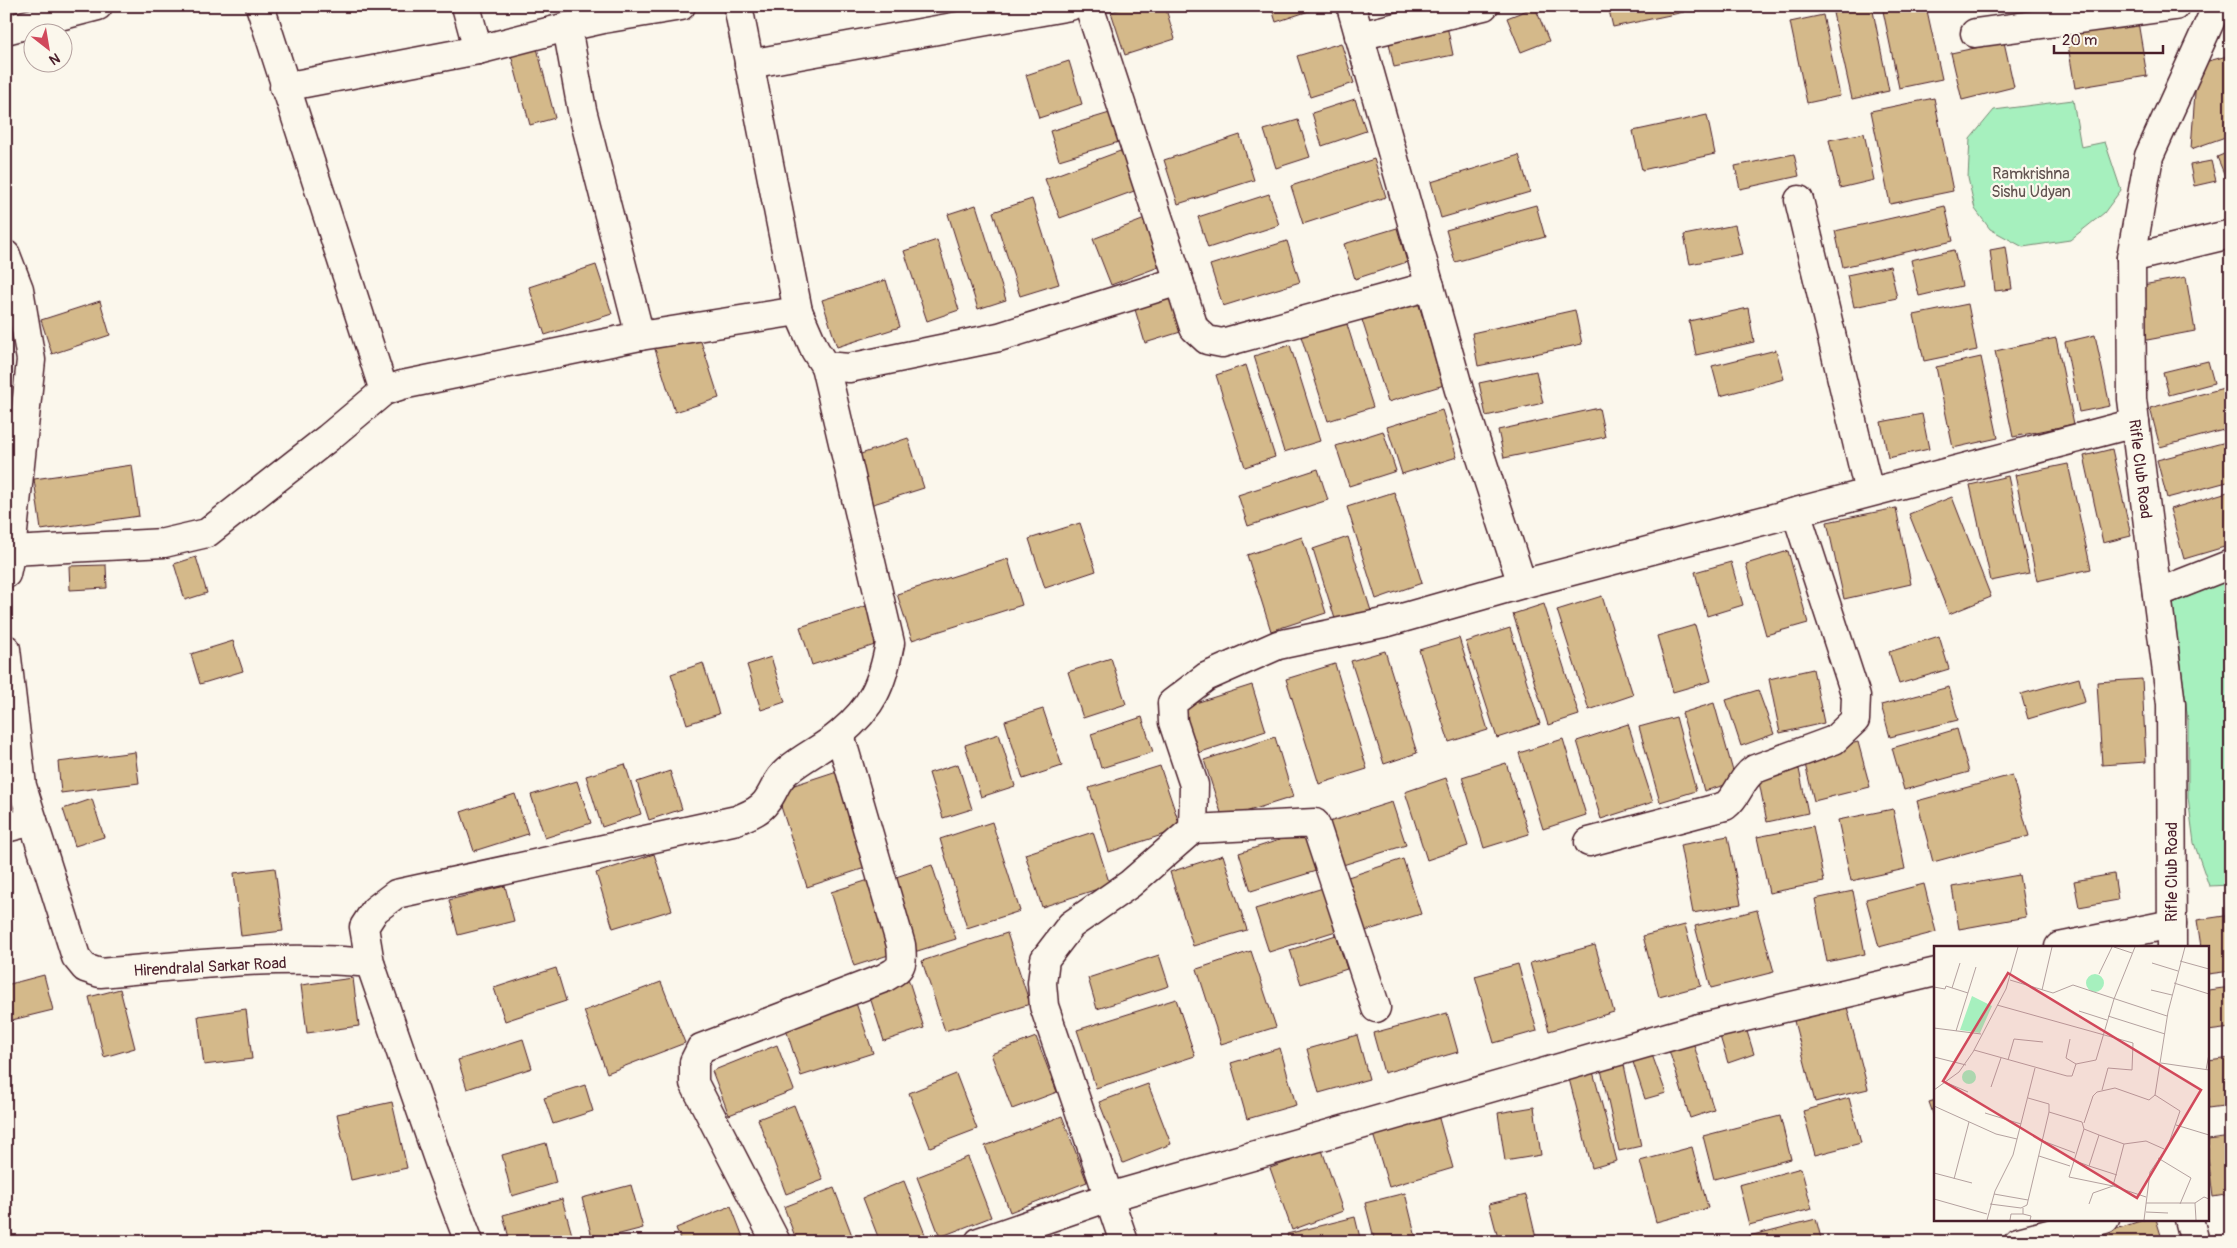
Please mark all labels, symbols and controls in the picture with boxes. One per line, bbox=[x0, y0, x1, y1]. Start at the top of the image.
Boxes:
north arrow bbox=[22, 22, 72, 72]
scale bar bbox=[2054, 22, 2163, 54]
text: 20 m bbox=[2062, 31, 2097, 50]
text: N bbox=[46, 49, 63, 68]
park label: Ramkrishna Sishu Udyan bbox=[1991, 164, 2071, 202]
street label: Rifle Club Road bbox=[2124, 418, 2156, 520]
street label: Rifle Club Road bbox=[2162, 822, 2182, 922]
inset map bbox=[1934, 946, 2210, 1220]
street label: Hirendralal Sarkar Road bbox=[133, 953, 287, 981]

